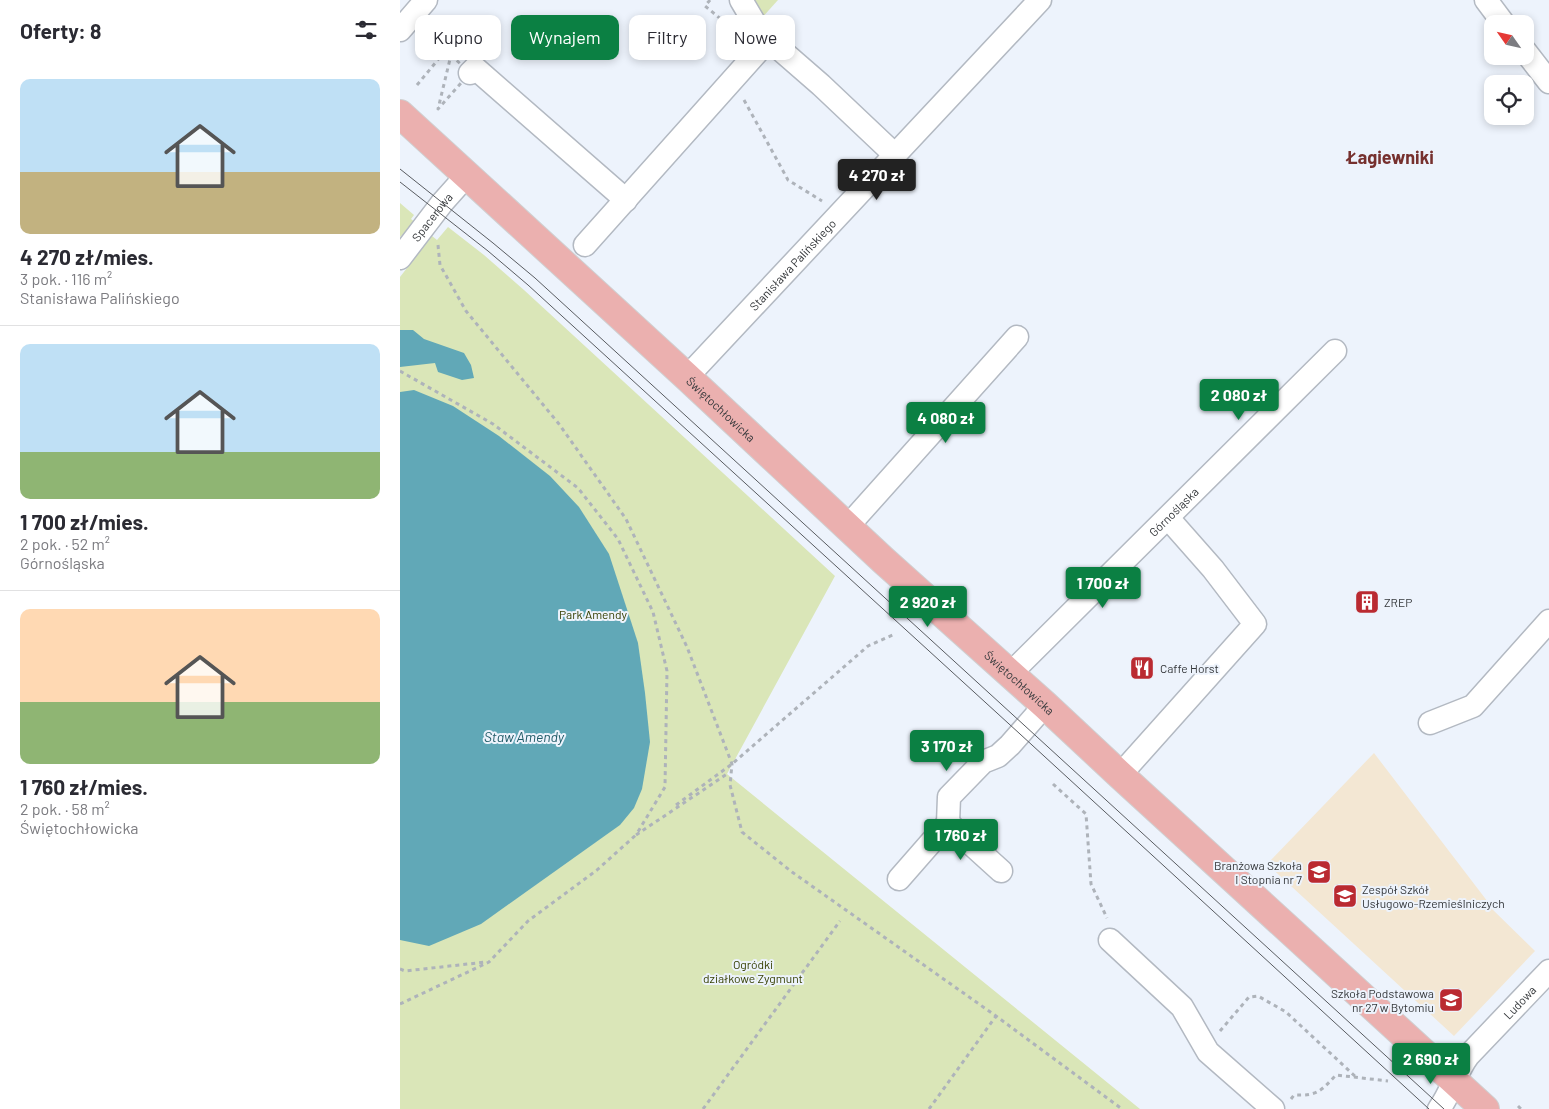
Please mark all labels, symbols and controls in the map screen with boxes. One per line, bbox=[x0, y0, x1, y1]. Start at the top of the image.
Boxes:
chip: Kupno bbox=[415, 15, 501, 60]
chip: Wynajem bbox=[511, 15, 619, 60]
chip: Filtry bbox=[629, 15, 706, 60]
chip: Nowe bbox=[716, 15, 795, 60]
north arrow bbox=[1484, 15, 1534, 65]
map controls bbox=[1484, 15, 1534, 125]
icon: filters bbox=[352, 16, 380, 44]
text: Oferty: 8 bbox=[20, 18, 101, 43]
button: locate bbox=[1484, 75, 1534, 125]
icon: home bbox=[155, 111, 245, 201]
district label: Łagiewniki bbox=[1345, 146, 1434, 168]
pin: 4 270 zł bbox=[825, 158, 929, 201]
text: 4 270 zł bbox=[849, 165, 905, 184]
street label: Spacerowa bbox=[408, 190, 455, 244]
street label: Stanisława Palińskiego bbox=[746, 216, 838, 313]
text: 4 270 zł/mies. bbox=[20, 244, 154, 269]
text: 3 pok. · 116 m² bbox=[20, 269, 112, 288]
text: Stanisława Palińskiego bbox=[20, 288, 180, 307]
street label: Świętochłowicka bbox=[684, 373, 758, 444]
icon: home bbox=[155, 377, 245, 467]
pin: 2 080 zł bbox=[1187, 378, 1291, 421]
text: 2 080 zł bbox=[1211, 385, 1267, 404]
pin: 4 080 zł bbox=[894, 402, 998, 444]
text: 4 080 zł bbox=[917, 408, 975, 427]
street label: Górnośląska bbox=[1146, 484, 1201, 539]
text: 1 700 zł/mies. bbox=[20, 509, 149, 534]
text: 2 pok. · 52 m² bbox=[20, 534, 110, 553]
text: Górnośląska bbox=[20, 553, 105, 572]
pin: 1 700 zł bbox=[1051, 566, 1155, 609]
text: 1 700 zł bbox=[1077, 573, 1129, 592]
pin: 2 920 zł bbox=[876, 586, 980, 628]
building icon: ZREP bbox=[1354, 589, 1380, 615]
text: 2 920 zł bbox=[900, 592, 956, 611]
place label: ZREP bbox=[1384, 595, 1412, 609]
park label: Park Amendy bbox=[559, 607, 627, 621]
icon: home bbox=[155, 642, 245, 732]
street label: Świętochłowicka bbox=[982, 648, 1058, 717]
restaurant icon: Caffe Horst bbox=[1129, 655, 1155, 681]
place label: Caffe Horst bbox=[1160, 661, 1219, 675]
water label: Staw Amendy bbox=[484, 728, 565, 745]
pin: 3 170 zł bbox=[895, 730, 999, 772]
text: 3 170 zł bbox=[921, 736, 973, 755]
text: 1 760 zł/mies. bbox=[20, 774, 148, 799]
text: 2 pok. · 58 m² bbox=[20, 799, 110, 818]
text: Świętochłowicka bbox=[20, 818, 138, 837]
pin: 1 760 zł bbox=[909, 818, 1013, 861]
text: 1 760 zł bbox=[935, 825, 987, 844]
place label: Branżowa Szkoła I Stopnia nr 7 bbox=[1214, 858, 1302, 886]
school or university icon: Branżowa Szkoła I Stopnia nr 7 bbox=[1306, 859, 1332, 885]
place label: Zespół Szkół Usługowo-Rzemieślniczych bbox=[1362, 882, 1505, 910]
school or university icon: Zespół Szkół Usługowo-Rzemieślniczych bbox=[1332, 883, 1358, 909]
park label: Ogródki działkowe Zygmunt bbox=[703, 957, 803, 985]
street label: Ludowa bbox=[1500, 982, 1539, 1022]
place label: Szkoła Podstawowa nr 27 w Bytomiu bbox=[1331, 986, 1434, 1014]
school or university icon: Szkoła Podstawowa nr 27 w Bytomiu bbox=[1438, 987, 1464, 1013]
pin: 2 690 zł bbox=[1379, 1042, 1483, 1085]
text: 2 690 zł bbox=[1403, 1049, 1459, 1068]

